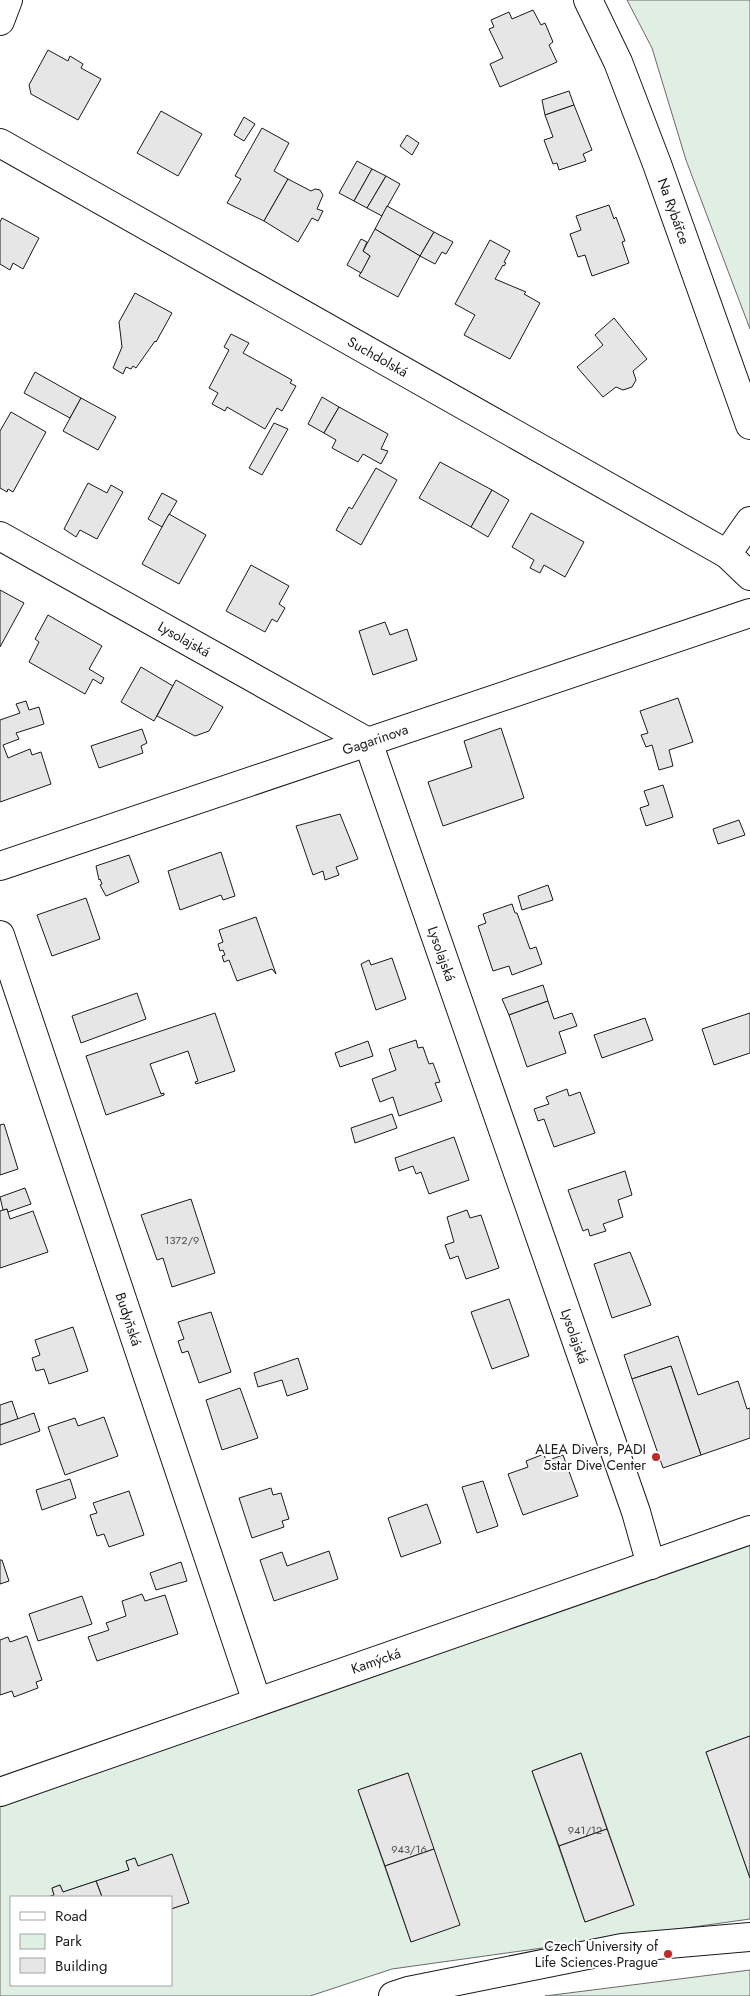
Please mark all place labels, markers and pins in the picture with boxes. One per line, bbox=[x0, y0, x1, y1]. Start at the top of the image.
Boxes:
place label: ALEA Divers, PADI 5star Dive Center bbox=[535, 1439, 646, 1475]
marker: ALEA Divers, PADI 5star Dive Center bbox=[650, 1451, 662, 1463]
place label: Czech University of Life Sciences Prague bbox=[535, 1936, 659, 1972]
marker: Czech University of Life Sciences Prague bbox=[662, 1948, 674, 1960]

